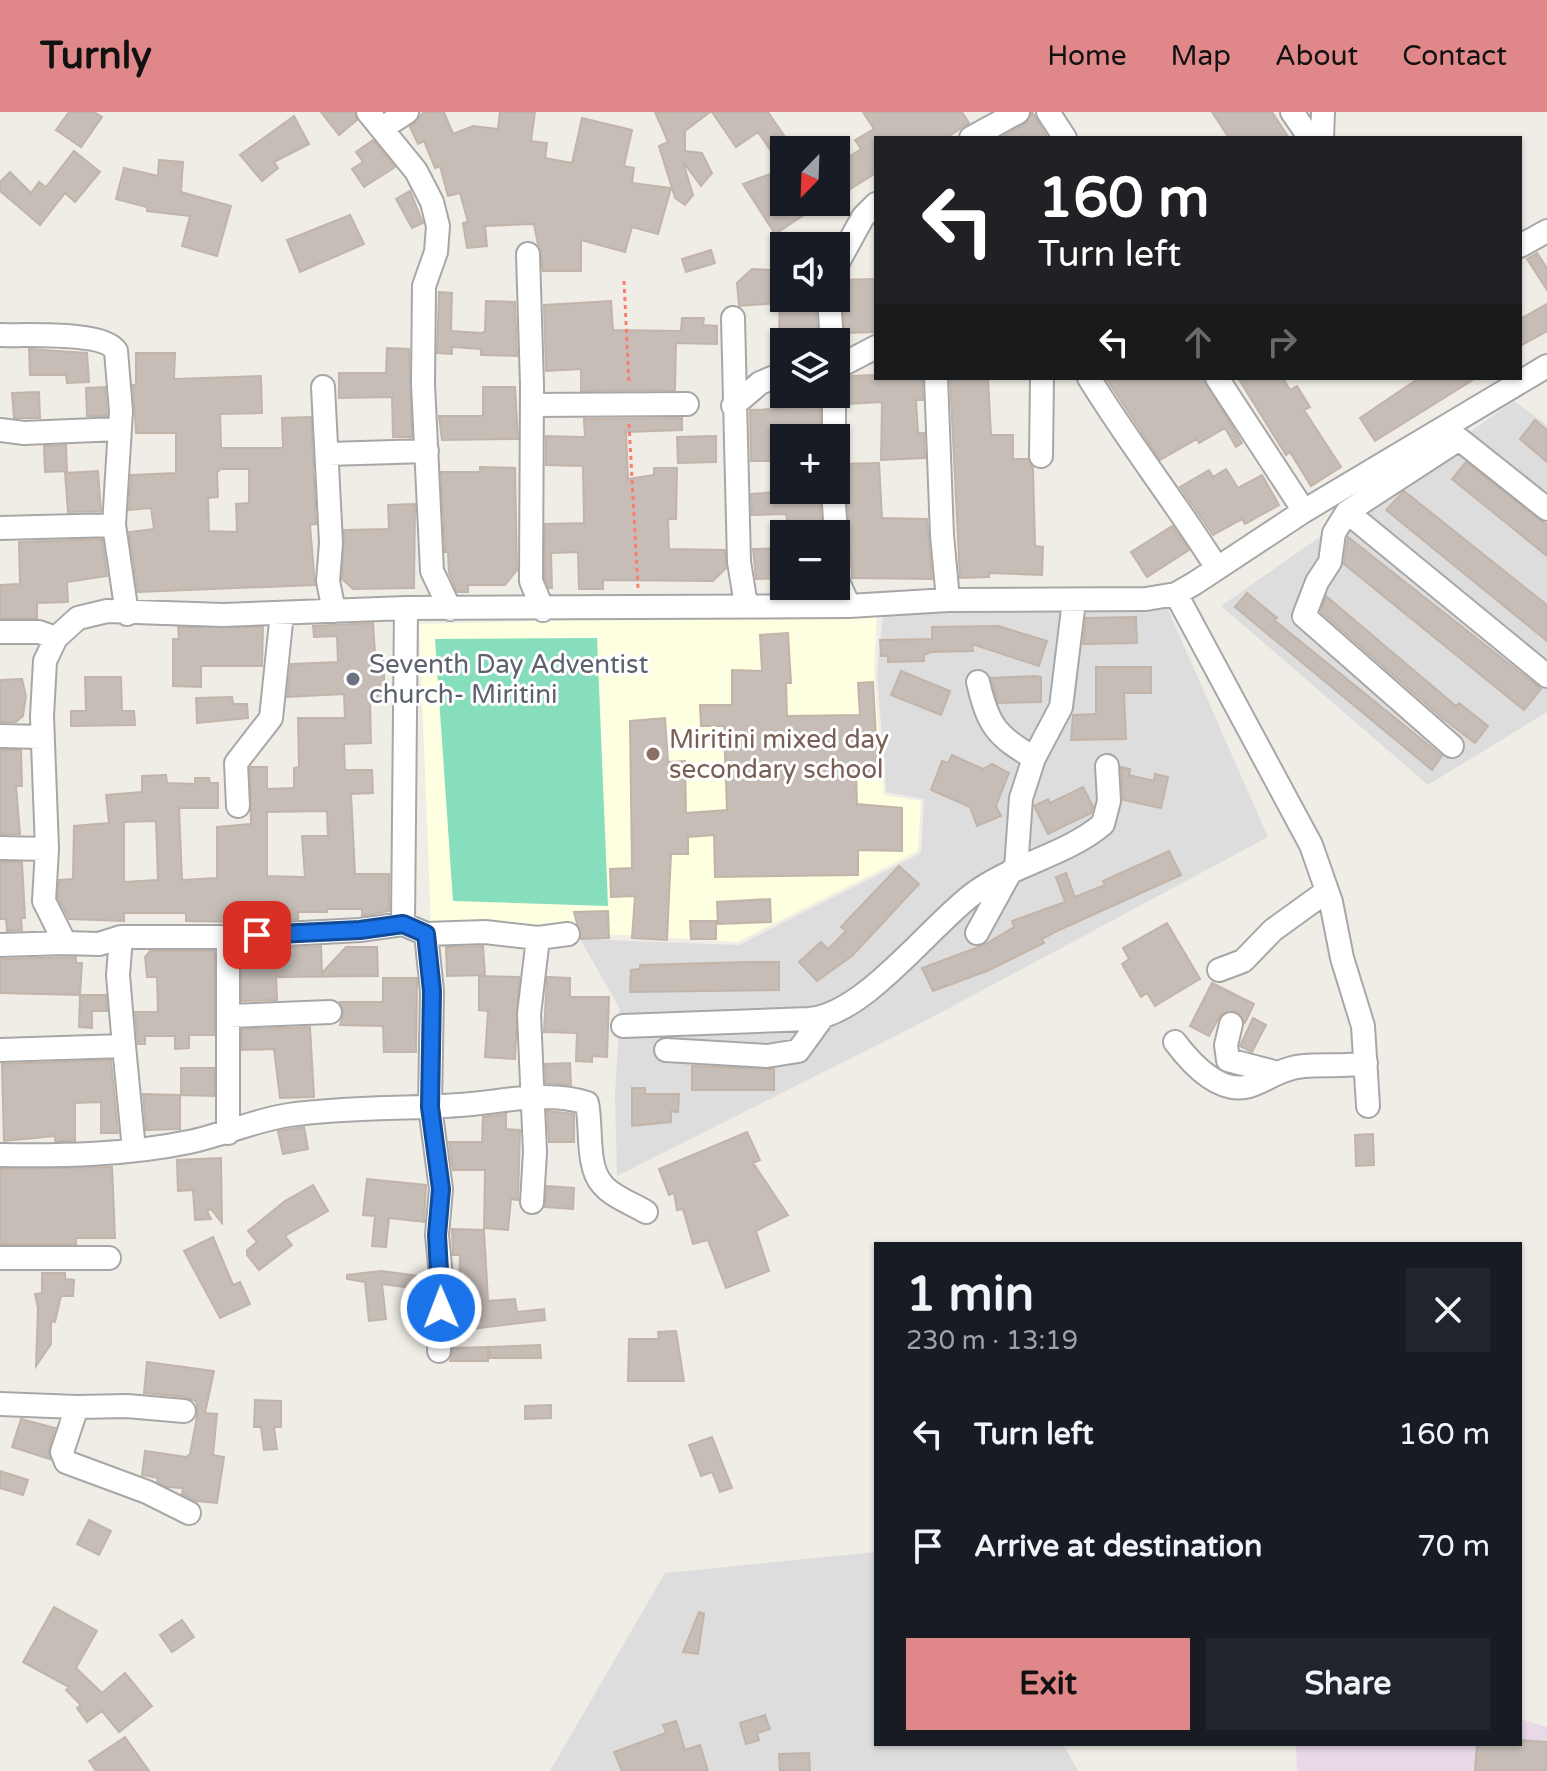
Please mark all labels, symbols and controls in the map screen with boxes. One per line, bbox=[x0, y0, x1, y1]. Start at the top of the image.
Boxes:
text: Turnly bbox=[40, 33, 152, 79]
text: Home bbox=[1047, 39, 1127, 73]
text: Map bbox=[1171, 39, 1231, 73]
text: About bbox=[1275, 39, 1358, 73]
text: Contact bbox=[1402, 39, 1507, 73]
north arrow bbox=[770, 136, 850, 216]
map controls bbox=[770, 136, 850, 600]
text: 160 m bbox=[1038, 165, 1209, 232]
icon: left bbox=[906, 168, 1010, 272]
button: sound bbox=[770, 232, 850, 312]
text: Turn left bbox=[1038, 233, 1181, 276]
icon: left bbox=[1092, 320, 1136, 364]
icon: ahead bbox=[1176, 320, 1220, 364]
icon: right bbox=[1260, 320, 1304, 364]
button: layers bbox=[770, 328, 850, 408]
button: + bbox=[770, 424, 850, 504]
button: − bbox=[770, 520, 850, 600]
place label: Seventh Day Adventist church- Miritini bbox=[369, 649, 648, 710]
marker: Seventh Day Adventist church- Miritini bbox=[344, 670, 362, 688]
place label: Miritini mixed day secondary school bbox=[669, 724, 889, 785]
marker: Miritini mixed day secondary school bbox=[644, 745, 662, 763]
pin bbox=[223, 901, 291, 969]
icon: arrive bbox=[235, 913, 279, 957]
position arrow bbox=[399, 1266, 483, 1350]
text: 1 min bbox=[906, 1266, 1034, 1324]
button: close bbox=[1406, 1268, 1490, 1352]
text: 230 m · 13:19 bbox=[906, 1325, 1078, 1356]
icon: left bbox=[906, 1412, 950, 1456]
text: Turn left bbox=[974, 1416, 1093, 1453]
text: 160 m bbox=[1398, 1416, 1490, 1453]
icon: arrive bbox=[906, 1524, 950, 1568]
text: Arrive at destination bbox=[974, 1528, 1262, 1565]
text: 70 m bbox=[1417, 1528, 1490, 1565]
button: Exit bbox=[906, 1638, 1190, 1730]
button: Share bbox=[1206, 1638, 1490, 1730]

